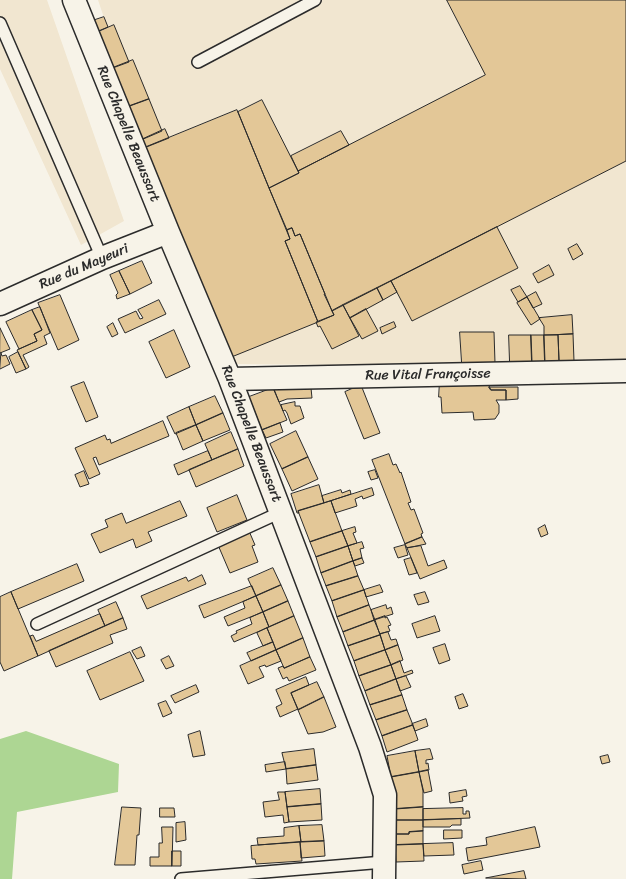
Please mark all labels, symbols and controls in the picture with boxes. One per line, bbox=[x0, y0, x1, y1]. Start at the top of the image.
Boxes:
street label: Rue Chapelle Beaussart bbox=[93, 64, 163, 204]
street label: Rue du Mayeuri bbox=[37, 241, 131, 293]
street label: Rue Chapelle Beaussart bbox=[217, 363, 285, 505]
street label: Rue Vital Françoisse bbox=[365, 366, 491, 384]

